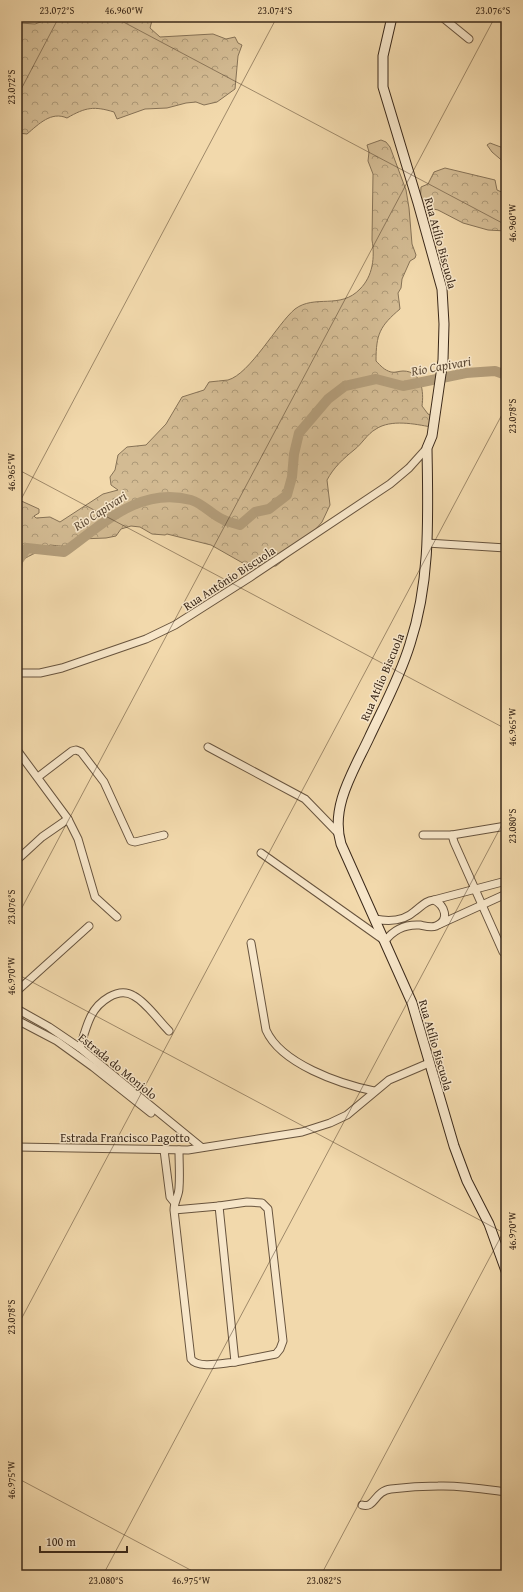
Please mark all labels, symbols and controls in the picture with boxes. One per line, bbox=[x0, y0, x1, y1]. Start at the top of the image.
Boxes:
text: 23.072°S bbox=[40, 3, 75, 18]
text: 46.960°W bbox=[105, 3, 144, 18]
text: 23.074°S bbox=[258, 3, 293, 18]
text: 23.076°S bbox=[476, 3, 511, 18]
text: 23.072°S bbox=[4, 69, 19, 104]
street label: Rua Atílio Biscuola bbox=[421, 195, 461, 291]
text: 46.960°W bbox=[505, 203, 520, 242]
water label: Rio Capivari bbox=[409, 351, 473, 381]
text: 23.078°S bbox=[505, 398, 520, 433]
text: 46.965°W bbox=[4, 452, 19, 491]
water label: Rio Capivari bbox=[69, 486, 131, 536]
street label: Rua Antônio Biscuola bbox=[180, 542, 279, 614]
street label: Rua Atílio Biscuola bbox=[356, 630, 408, 724]
text: 46.965°W bbox=[505, 707, 520, 746]
text: 23.080°S bbox=[505, 808, 520, 843]
text: 23.076°S bbox=[4, 889, 19, 924]
text: 46.970°W bbox=[4, 956, 19, 995]
street label: Rua Atílio Biscuola bbox=[415, 997, 457, 1093]
street label: Estrada do Monjolo bbox=[75, 1029, 161, 1103]
street label: Estrada Francisco Pagotto bbox=[60, 1129, 190, 1146]
text: 46.970°W bbox=[505, 1211, 520, 1250]
text: 23.078°S bbox=[4, 1299, 19, 1334]
text: 46.975°W bbox=[4, 1460, 19, 1499]
scale bar bbox=[40, 1528, 127, 1554]
text: 100 m bbox=[46, 1533, 76, 1550]
text: 23.080°S bbox=[89, 1573, 124, 1588]
text: 46.975°W bbox=[172, 1573, 211, 1588]
text: 23.082°S bbox=[307, 1573, 342, 1588]

